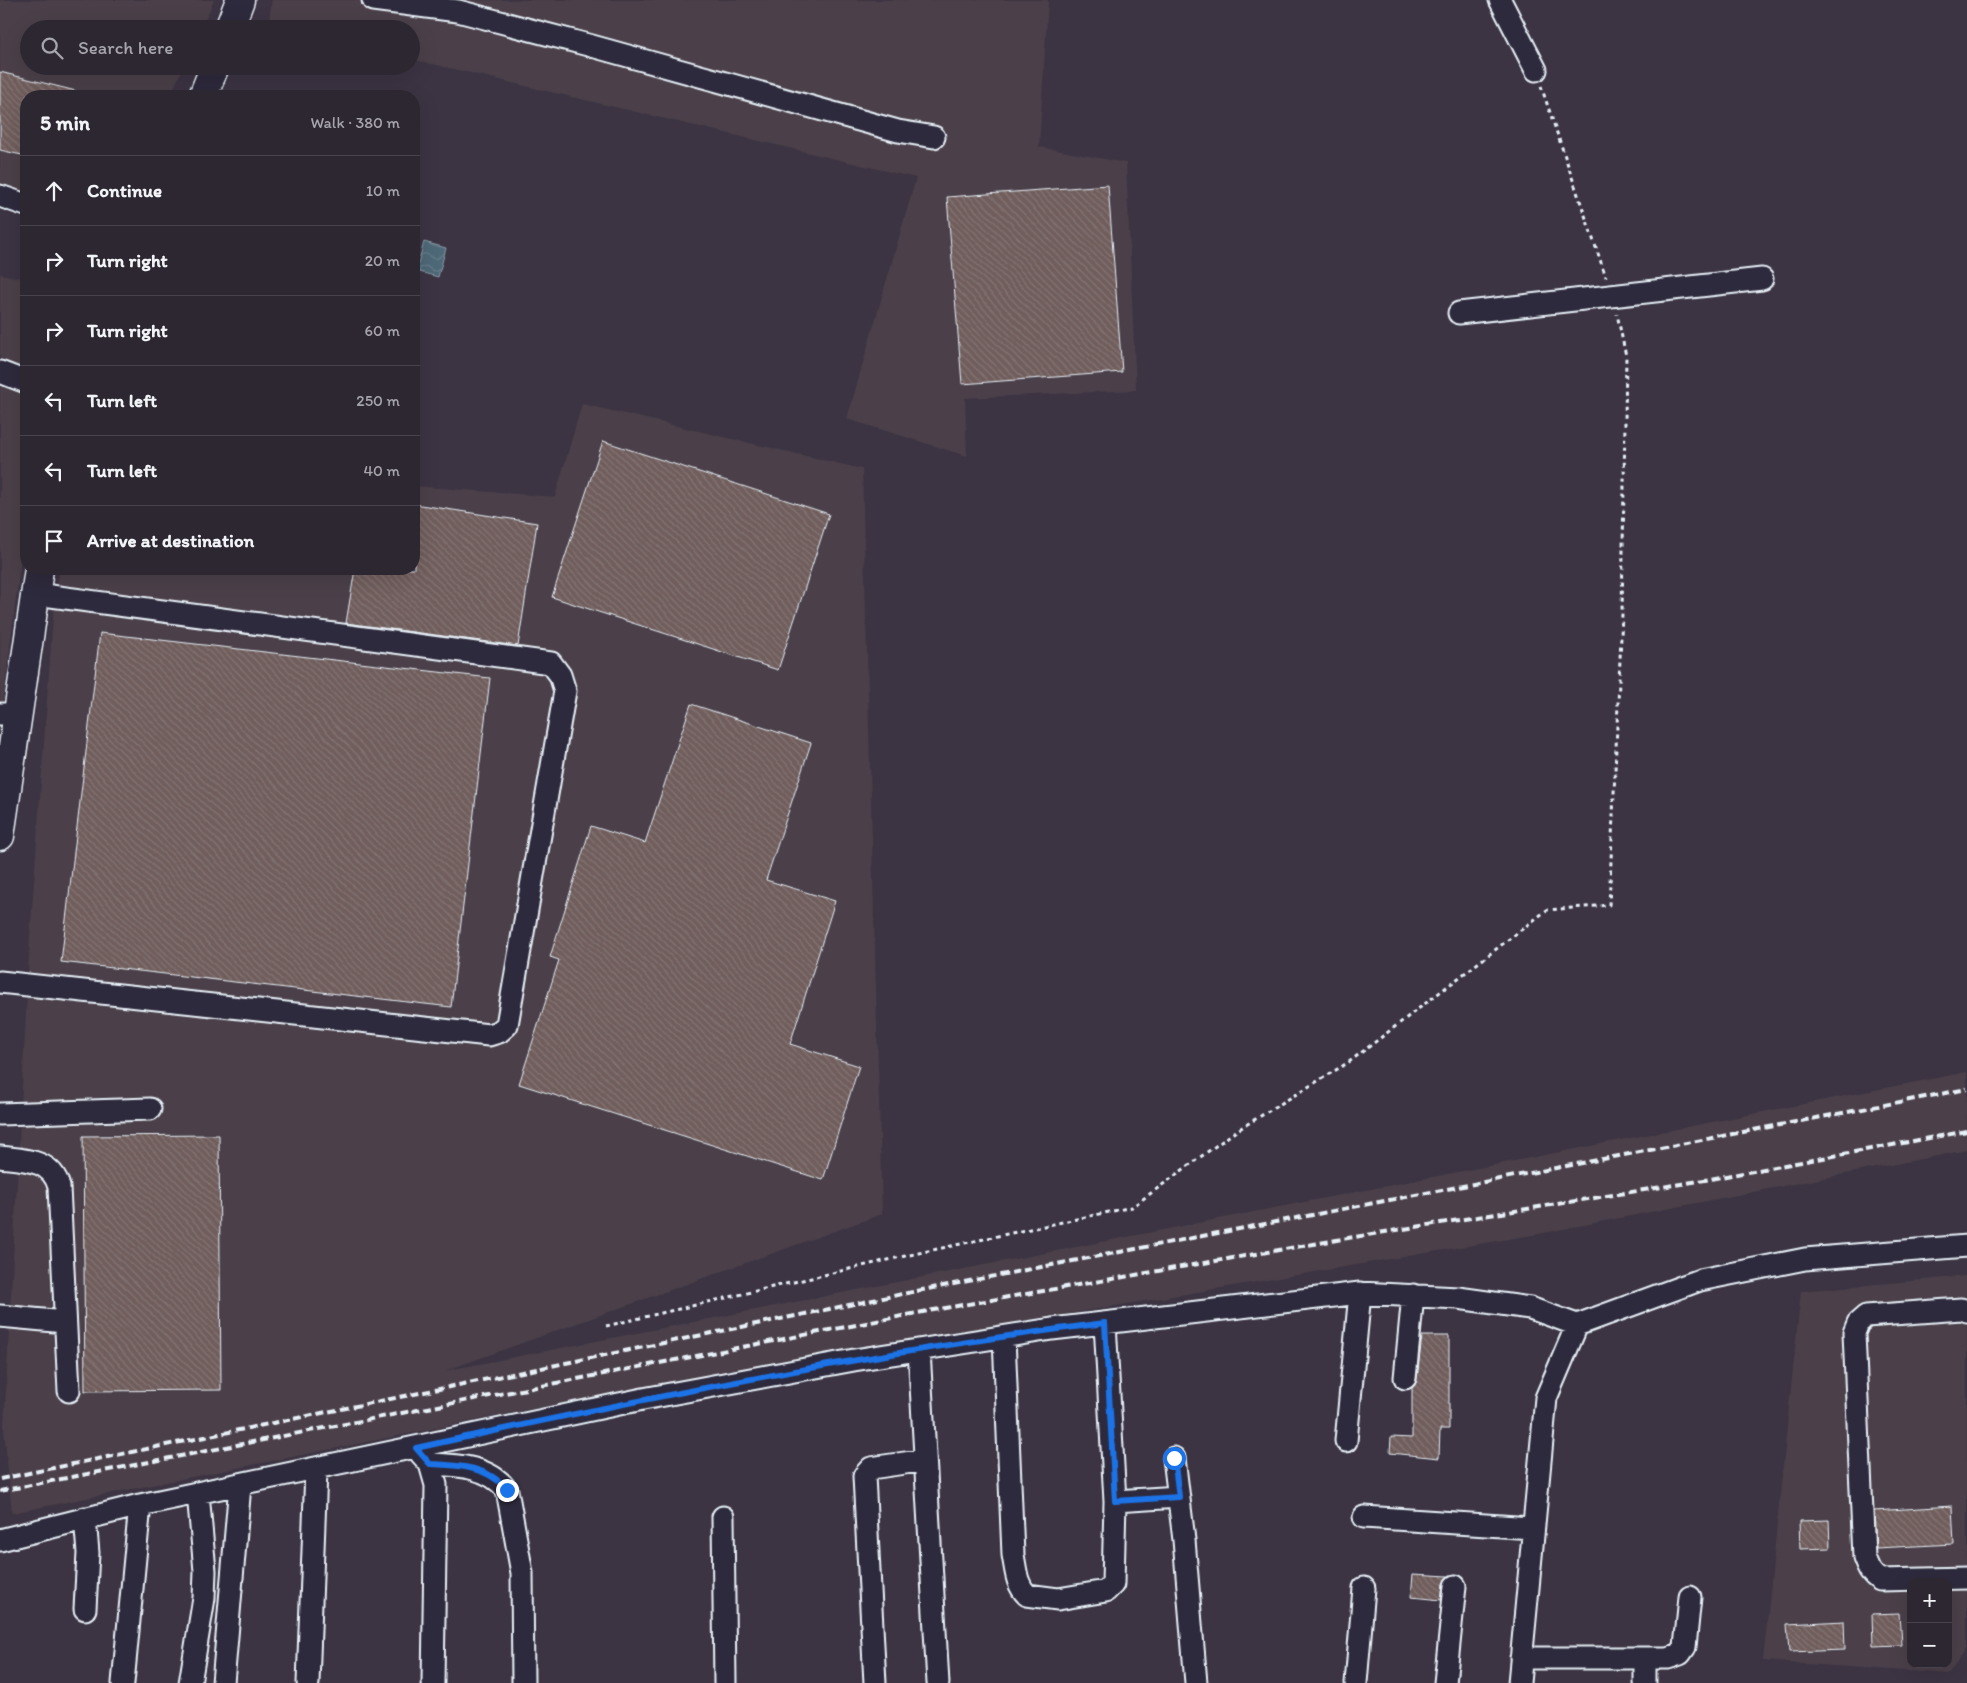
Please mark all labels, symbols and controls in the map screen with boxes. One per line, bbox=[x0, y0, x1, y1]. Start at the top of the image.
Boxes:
search box bbox=[20, 20, 420, 75]
icon: search bbox=[38, 34, 66, 62]
text: Search here bbox=[78, 36, 173, 59]
text: 5 min bbox=[40, 110, 90, 135]
text: Walk · 380 m bbox=[310, 113, 400, 132]
icon: ahead bbox=[40, 177, 68, 205]
text: Continue bbox=[87, 179, 162, 202]
text: 10 m bbox=[366, 181, 400, 200]
icon: right bbox=[40, 247, 68, 275]
text: Turn right bbox=[87, 249, 168, 272]
text: 20 m bbox=[365, 251, 400, 270]
icon: right bbox=[40, 317, 68, 345]
text: Turn right bbox=[87, 319, 168, 342]
text: 60 m bbox=[365, 321, 400, 340]
icon: left bbox=[40, 387, 68, 415]
text: Turn left bbox=[87, 389, 157, 412]
text: 250 m bbox=[356, 391, 400, 410]
icon: left bbox=[40, 457, 68, 485]
text: Turn left bbox=[87, 459, 157, 482]
text: 40 m bbox=[363, 461, 400, 480]
icon: arrive bbox=[40, 527, 68, 555]
text: Arrive at destination bbox=[87, 529, 254, 552]
route start bbox=[1163, 1447, 1186, 1470]
route end bbox=[496, 1479, 519, 1502]
map controls bbox=[1907, 1578, 1952, 1668]
button: + bbox=[1907, 1578, 1952, 1623]
button: − bbox=[1907, 1623, 1952, 1668]

